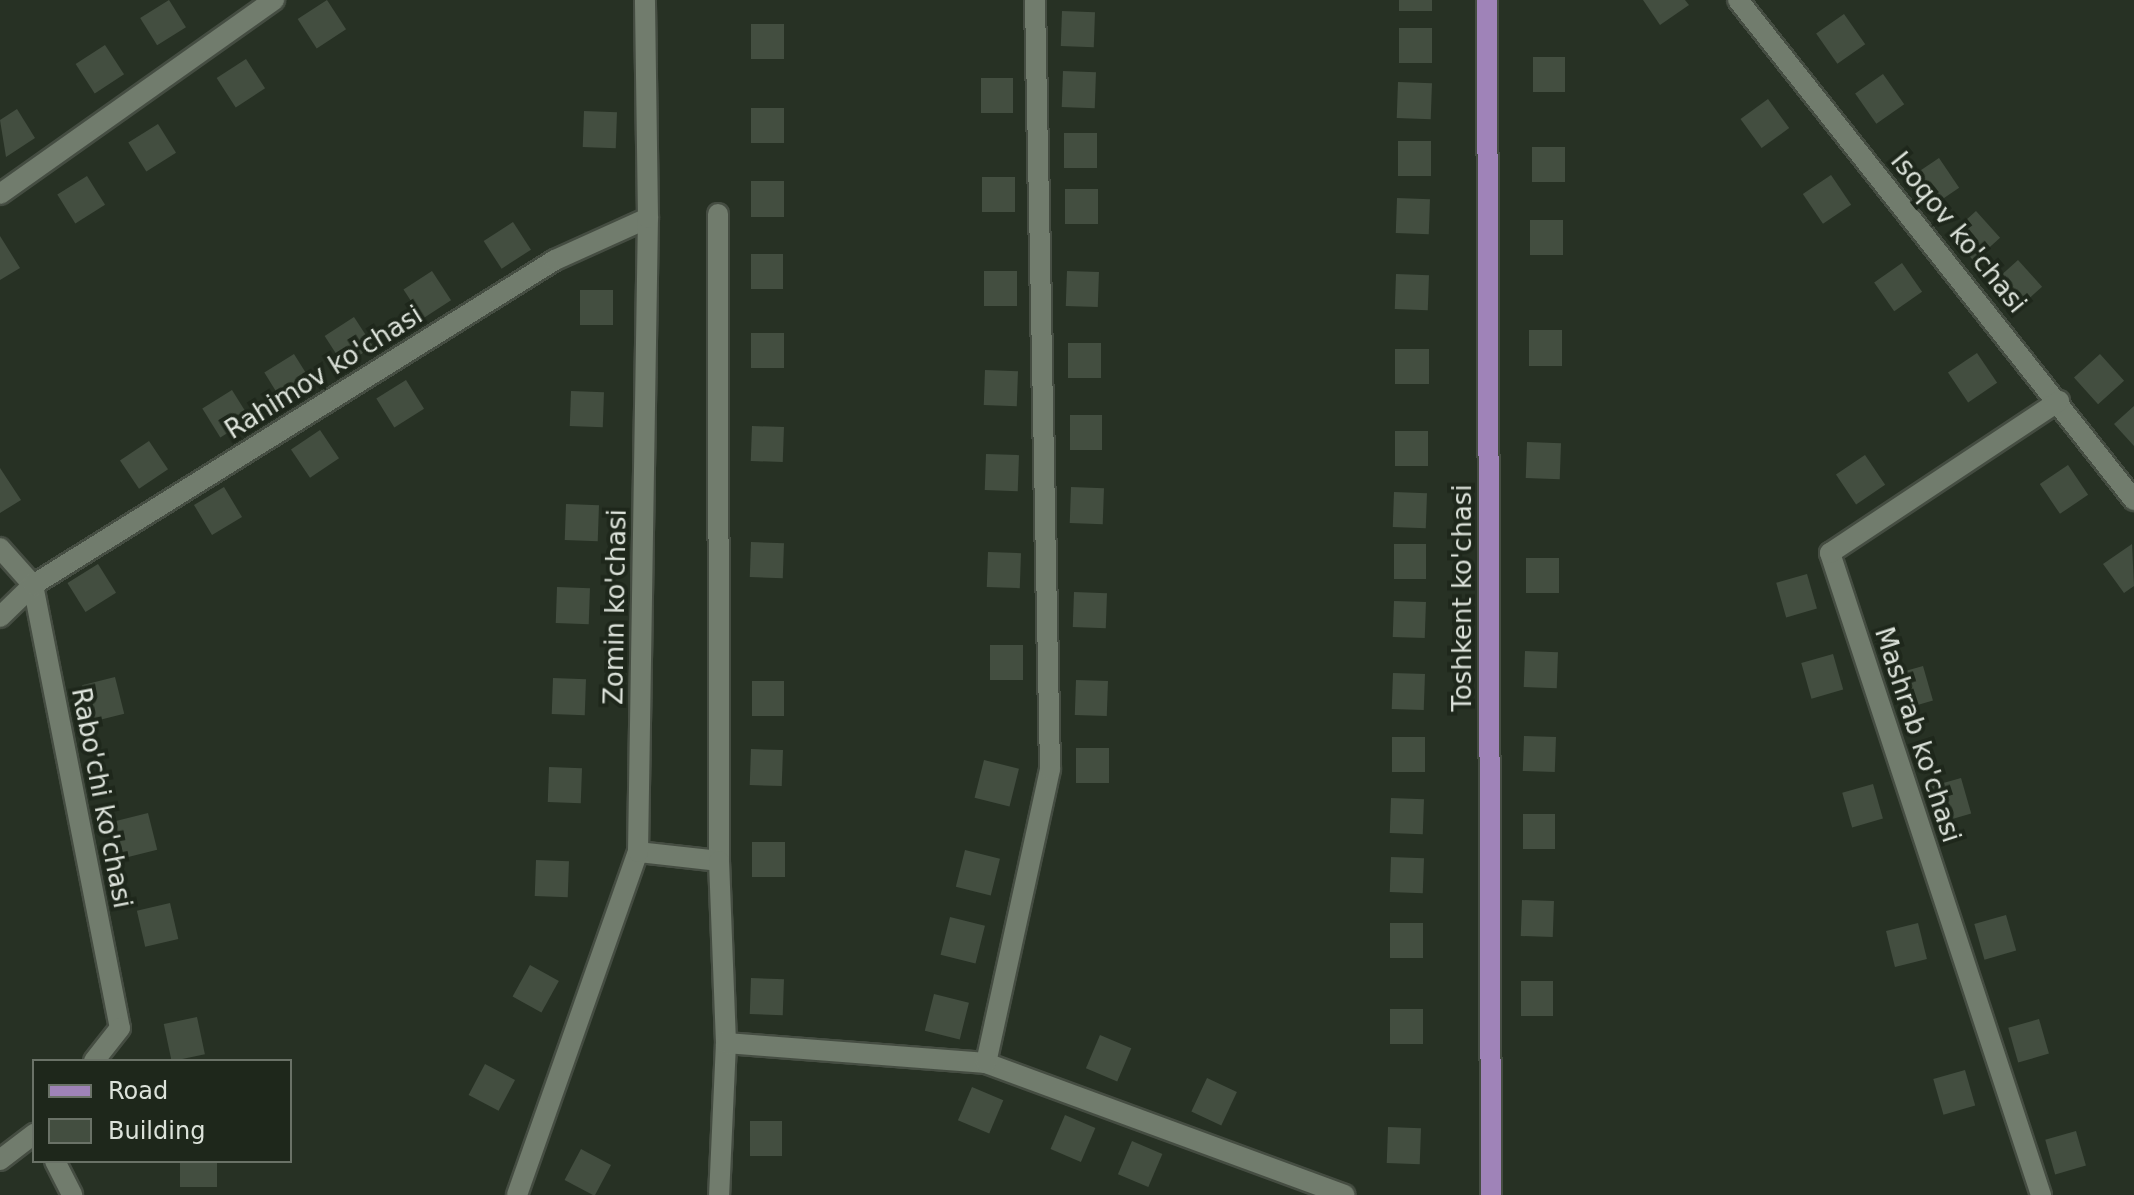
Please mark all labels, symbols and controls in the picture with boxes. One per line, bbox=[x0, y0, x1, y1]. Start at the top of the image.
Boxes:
street label: Isoqov ko'chasi bbox=[1884, 146, 2032, 320]
street label: Rahimov ko'chasi bbox=[220, 300, 428, 446]
street label: Toshkent ko'chasi bbox=[1447, 484, 1479, 712]
street label: Zomin ko'chasi bbox=[599, 509, 633, 705]
street label: Mashrab ko'chasi bbox=[1867, 623, 1967, 847]
street label: Rabo'chi ko'chasi bbox=[64, 685, 138, 911]
legend bbox=[32, 1059, 292, 1163]
text: Road bbox=[108, 1077, 168, 1105]
text: Building bbox=[108, 1117, 205, 1145]

